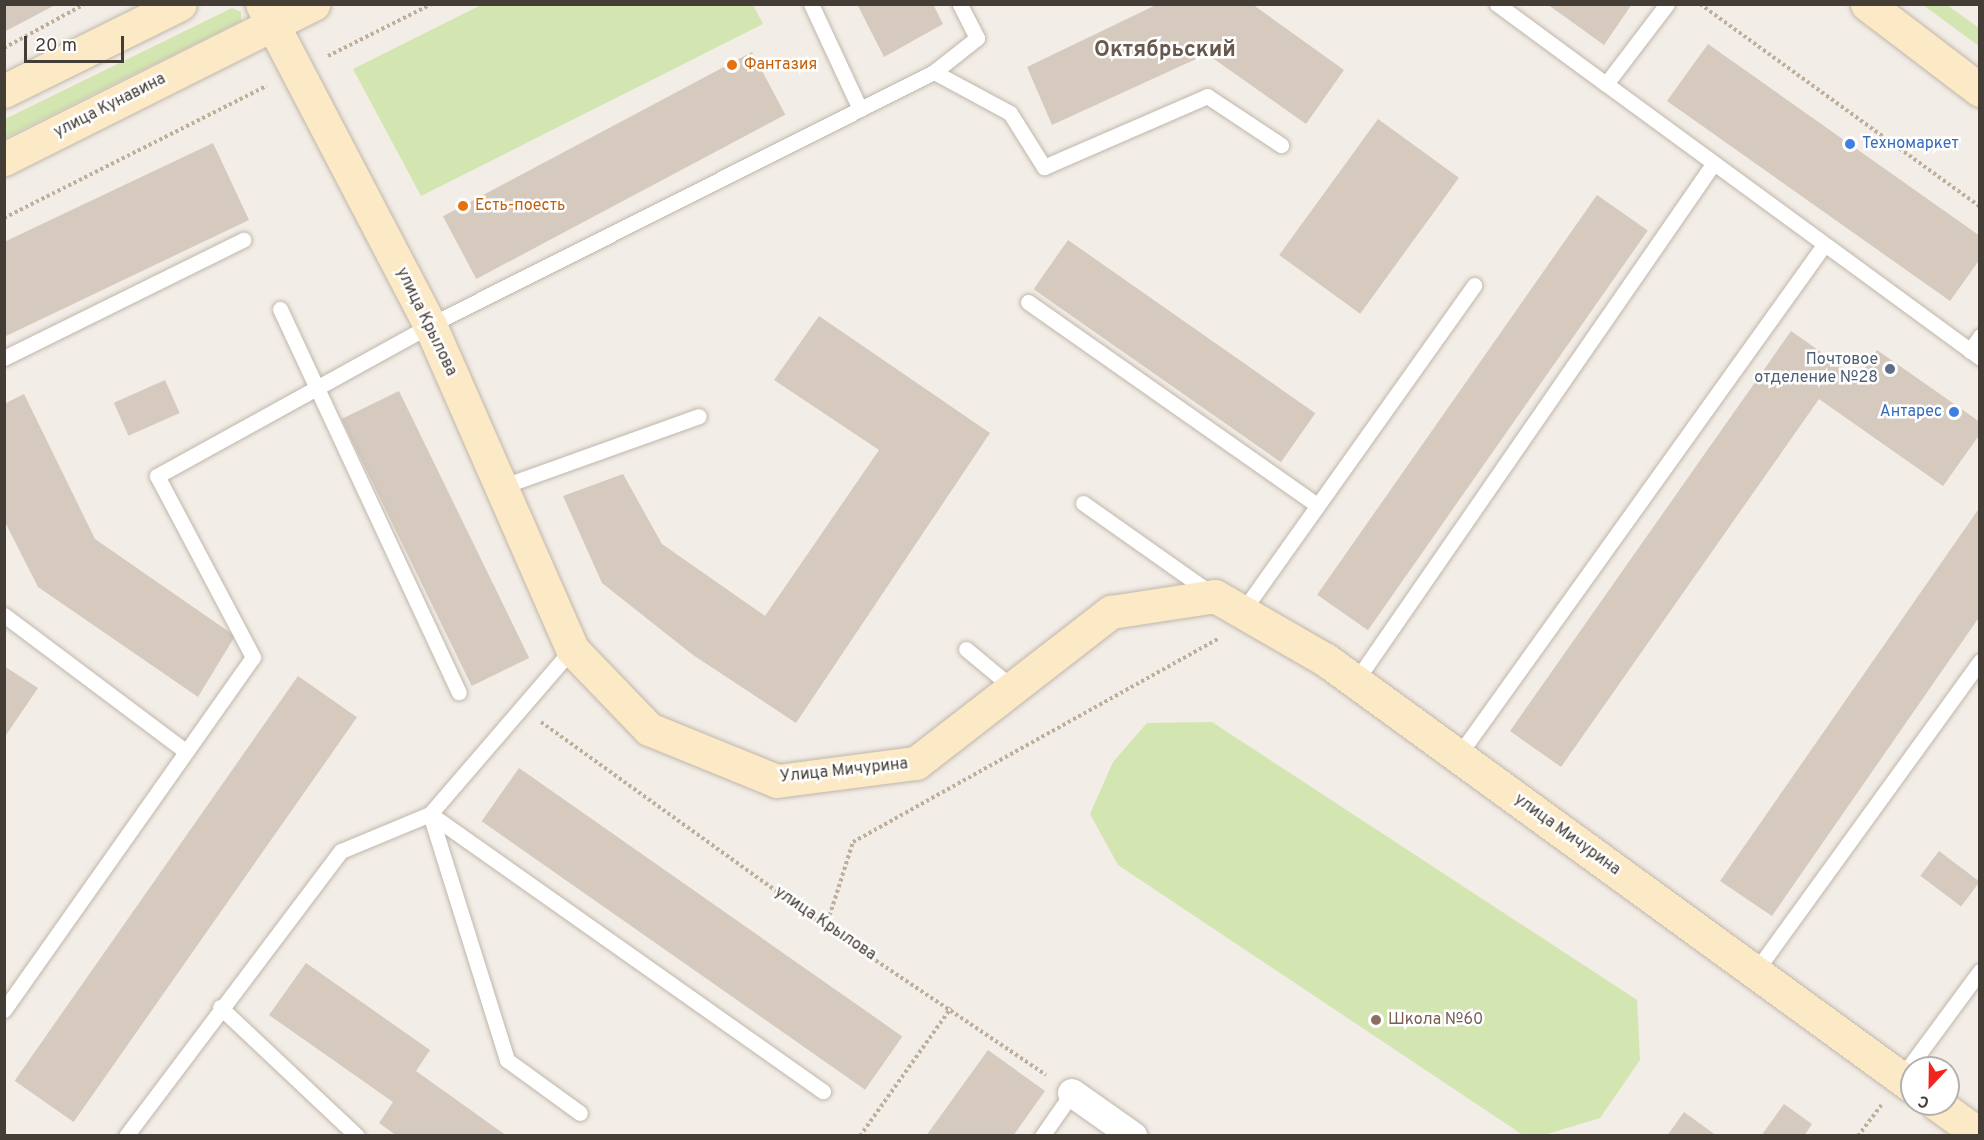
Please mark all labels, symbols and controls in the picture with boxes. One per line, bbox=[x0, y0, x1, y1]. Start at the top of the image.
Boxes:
scale bar bbox=[27, 24, 128, 62]
text: 20 m bbox=[35, 35, 77, 58]
district label: Октябрьский bbox=[1094, 38, 1236, 64]
place label: Фантазия bbox=[744, 55, 817, 75]
marker: Фантазия bbox=[725, 58, 739, 72]
street label: улица Кунавина bbox=[51, 70, 169, 142]
place label: Техномаркет bbox=[1862, 134, 1959, 154]
marker: Техномаркет bbox=[1843, 137, 1857, 151]
place label: Есть-поесть bbox=[475, 196, 565, 216]
marker: Есть-поесть bbox=[456, 199, 470, 213]
street label: улица Крылова bbox=[391, 265, 461, 379]
place label: Почтовое отделение №28 bbox=[1754, 350, 1878, 388]
marker: Почтовое отделение №28 bbox=[1883, 362, 1897, 376]
place label: Антарес bbox=[1880, 402, 1942, 422]
marker: Антарес bbox=[1947, 405, 1961, 419]
street label: Улица Мичурина bbox=[779, 755, 909, 787]
street label: улица Мичурина bbox=[1510, 790, 1624, 880]
street label: улица Крылова bbox=[771, 883, 879, 965]
place label: Школа №60 bbox=[1388, 1010, 1483, 1030]
marker: Школа №60 bbox=[1369, 1013, 1383, 1027]
north arrow bbox=[1900, 1056, 1960, 1116]
text: С bbox=[1916, 1090, 1932, 1112]

